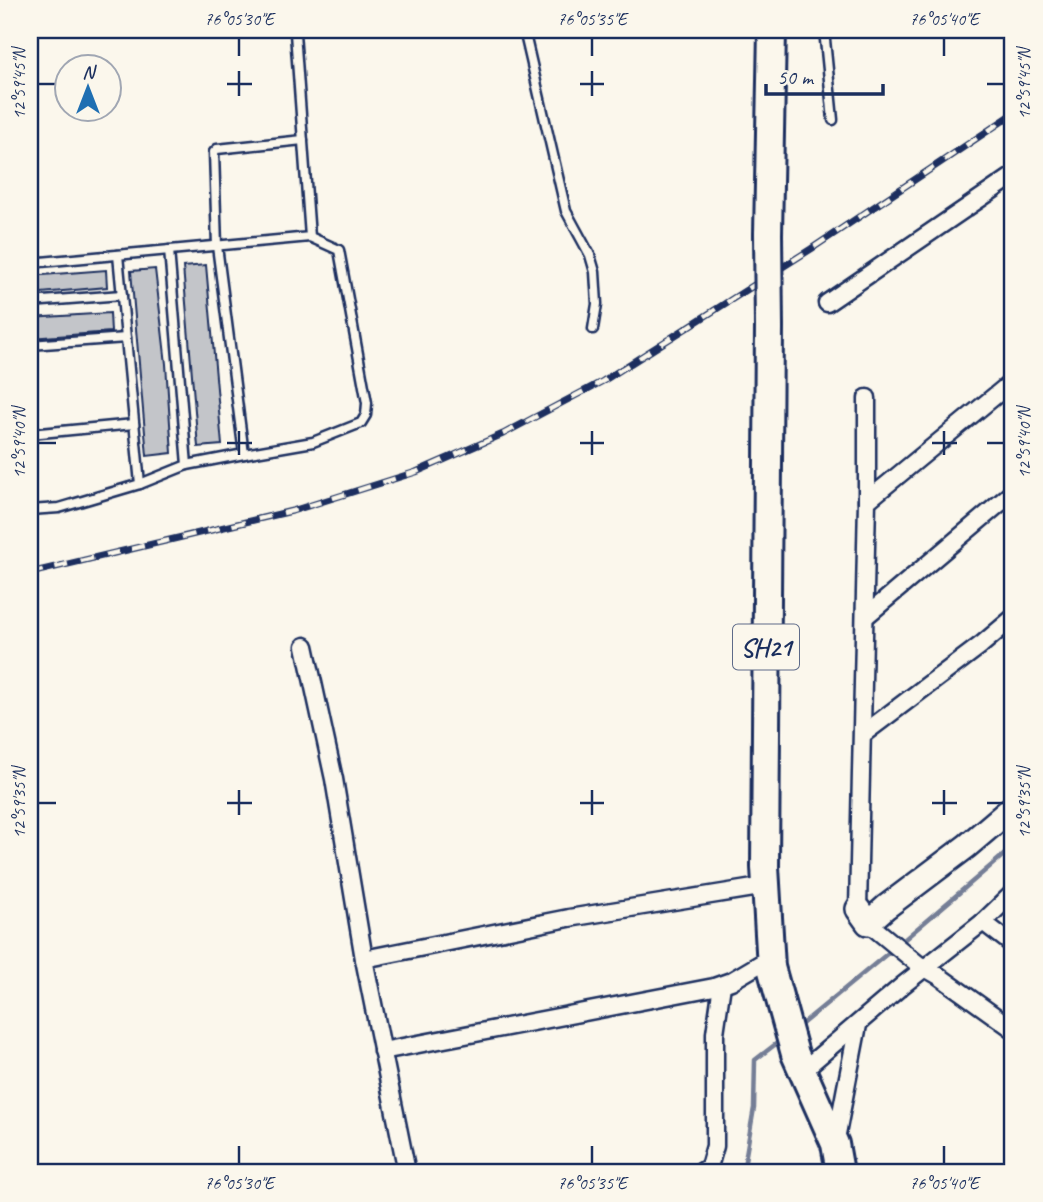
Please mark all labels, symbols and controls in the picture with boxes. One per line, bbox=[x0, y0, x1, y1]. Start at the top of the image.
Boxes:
text: 76°05'30"E bbox=[204, 8, 276, 30]
text: 76°05'35"E bbox=[557, 8, 629, 30]
text: 76°05'40"E bbox=[909, 8, 981, 30]
text: 12°59'45"N bbox=[8, 45, 30, 119]
text: 12°59'45"N bbox=[1013, 45, 1035, 119]
north arrow bbox=[52, 52, 122, 122]
scale bar bbox=[766, 52, 884, 96]
text: N bbox=[82, 60, 97, 84]
text: 50 m bbox=[777, 64, 815, 90]
text: 12°59'40"N bbox=[8, 404, 30, 478]
text: 12°59'40"N bbox=[1013, 404, 1035, 478]
road number: SH21 bbox=[733, 624, 799, 670]
text: 12°59'35"N bbox=[8, 764, 30, 838]
text: 12°59'35"N bbox=[1013, 764, 1035, 838]
text: 76°05'30"E bbox=[204, 1172, 276, 1194]
text: 76°05'35"E bbox=[557, 1172, 629, 1194]
text: 76°05'40"E bbox=[909, 1172, 981, 1194]

